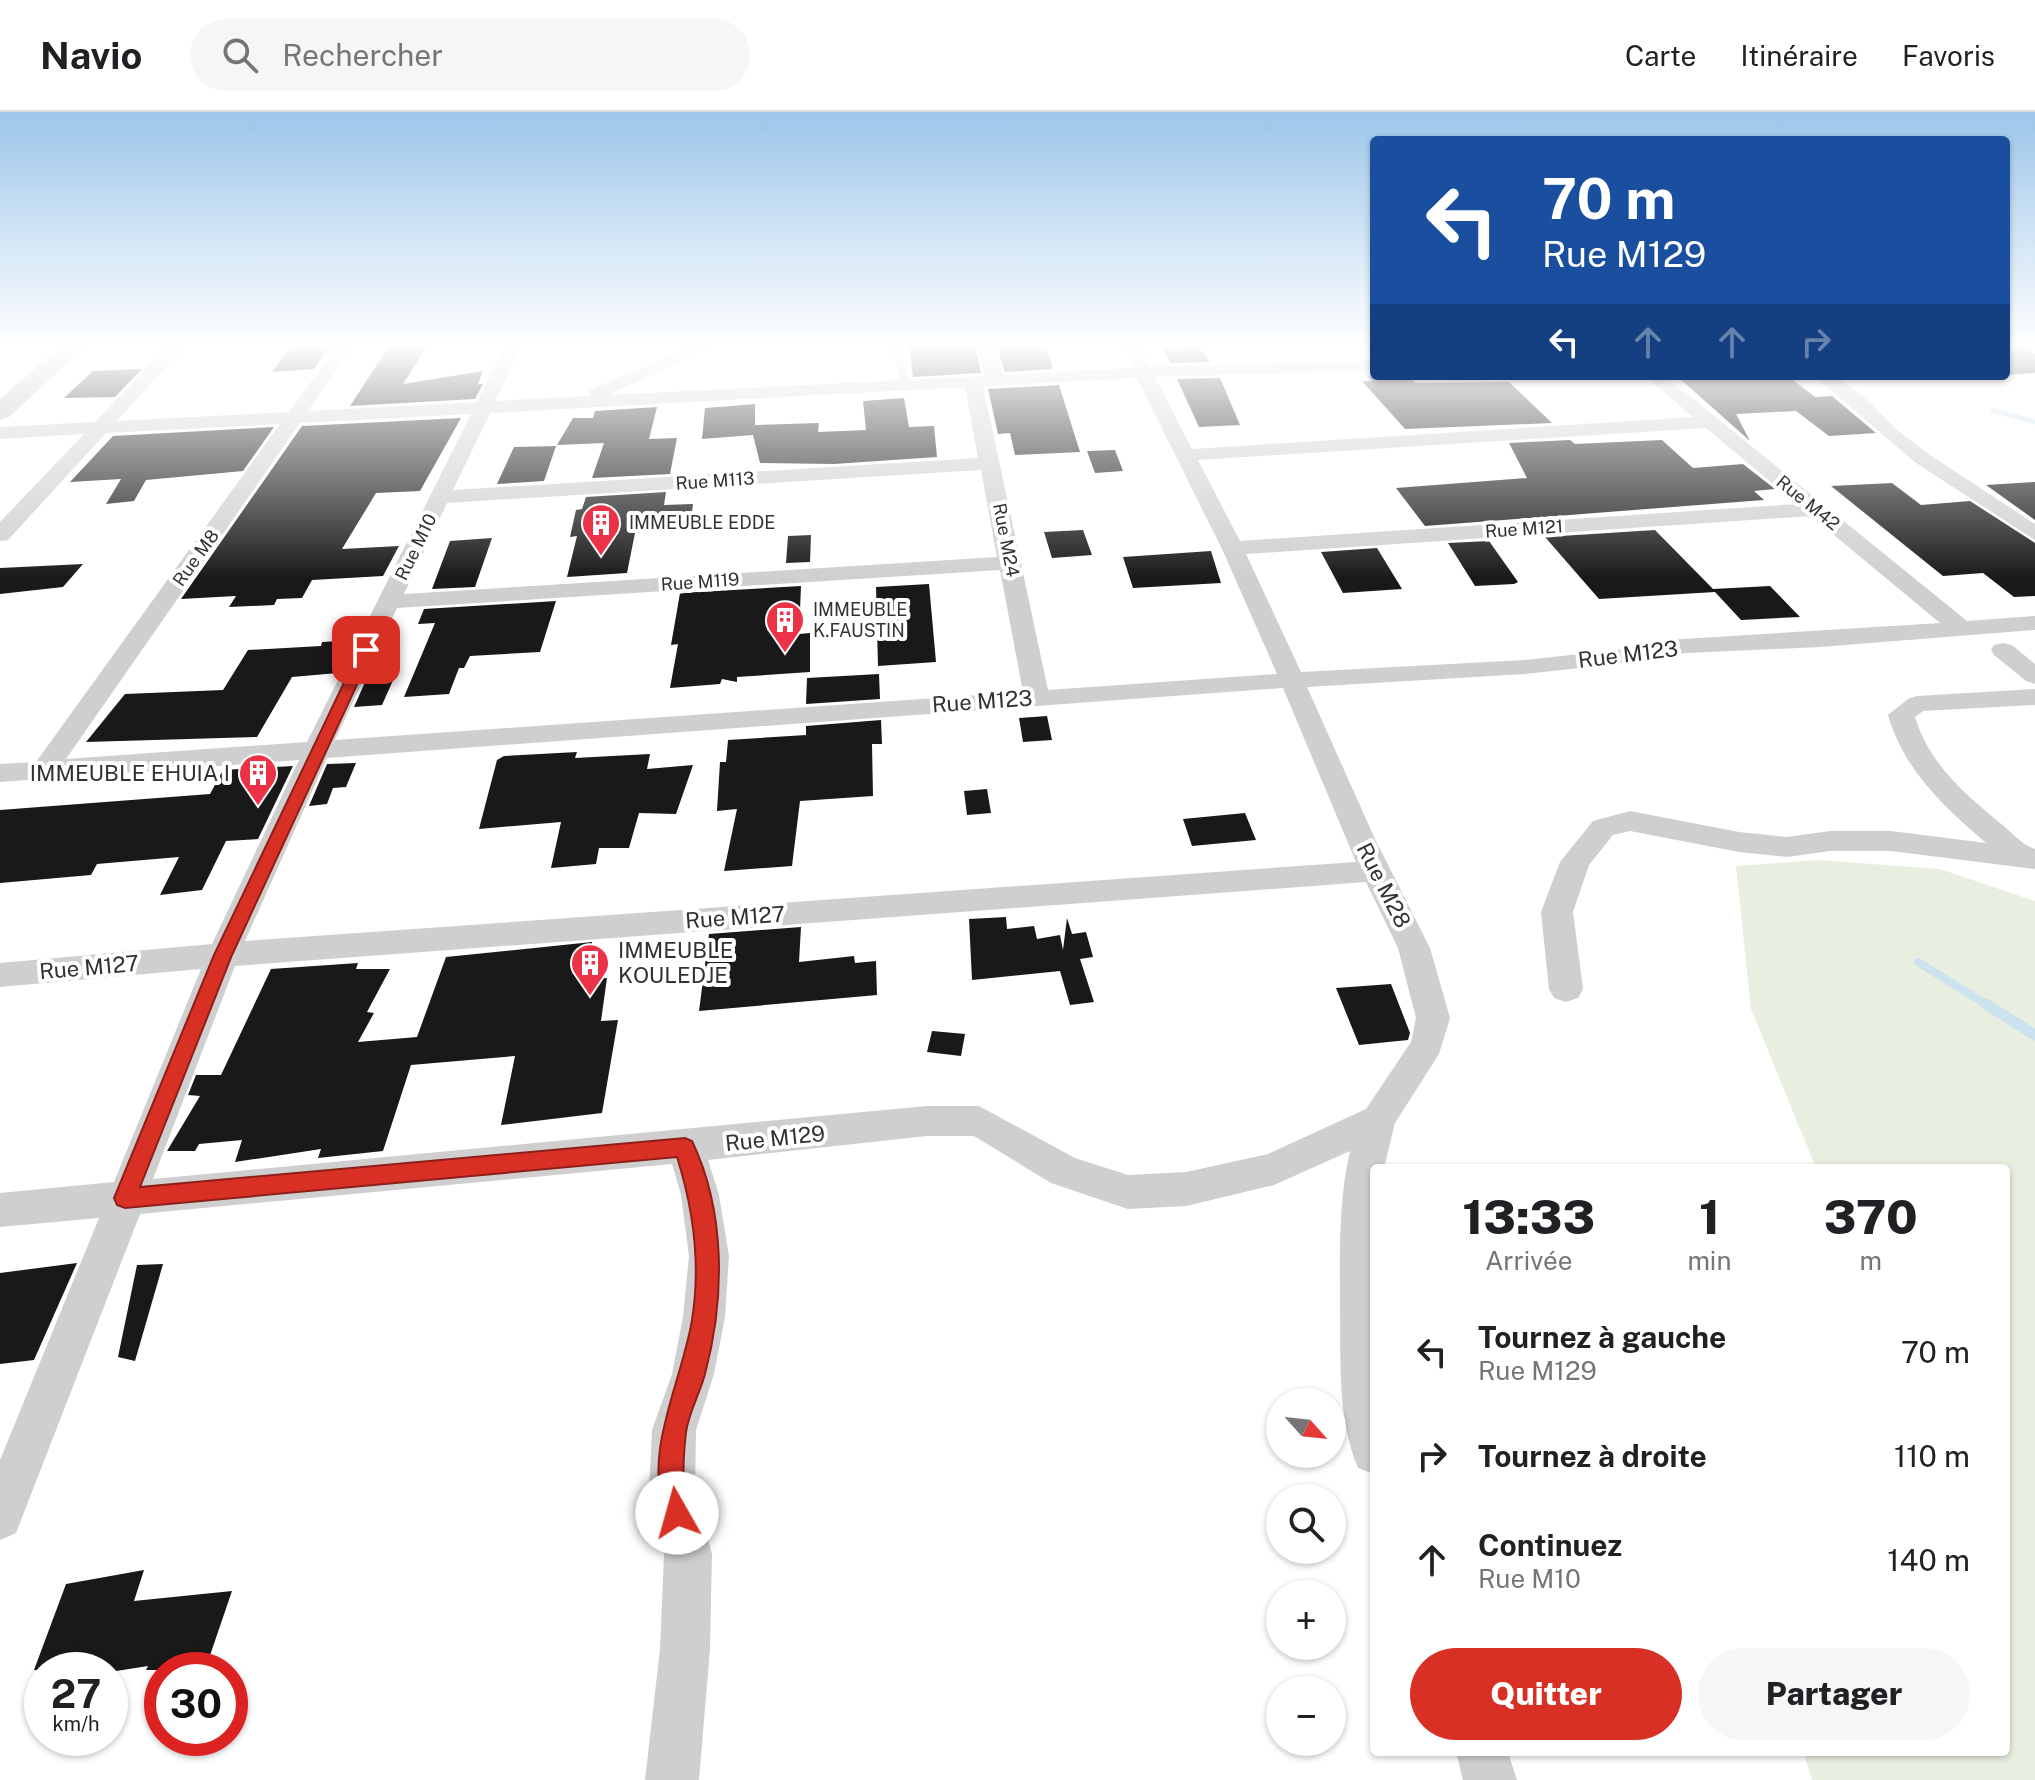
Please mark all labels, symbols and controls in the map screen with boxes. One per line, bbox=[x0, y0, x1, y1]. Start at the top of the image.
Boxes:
search box bbox=[190, 19, 750, 91]
text: Navio bbox=[40, 33, 142, 78]
icon: search bbox=[218, 33, 262, 77]
text: Rechercher bbox=[282, 37, 443, 73]
text: Carte bbox=[1625, 39, 1696, 72]
text: Itinéraire bbox=[1740, 39, 1858, 72]
text: Favoris bbox=[1902, 39, 1995, 72]
text: 70 m bbox=[1542, 166, 1675, 232]
icon: left bbox=[1410, 168, 1514, 272]
text: Rue M129 bbox=[1542, 233, 1706, 275]
icon: left bbox=[1542, 320, 1586, 364]
icon: ahead bbox=[1626, 320, 1670, 364]
icon: ahead bbox=[1710, 320, 1754, 364]
icon: right bbox=[1794, 320, 1838, 364]
street label: Rue M113 bbox=[675, 467, 755, 494]
street label: Rue M42 bbox=[1773, 471, 1844, 534]
street label: Rue M24 bbox=[989, 501, 1024, 579]
building icon: IMMEUBLE EDDE bbox=[580, 502, 622, 557]
street label: Rue M10 bbox=[391, 510, 441, 583]
place label: IMMEUBLE EDDE bbox=[629, 512, 775, 533]
street label: Rue M121 bbox=[1484, 515, 1564, 542]
street label: Rue M8 bbox=[168, 525, 223, 590]
street label: Rue M119 bbox=[660, 568, 740, 595]
building icon: IMMEUBLE K.FAUSTIN bbox=[764, 599, 806, 654]
place label: IMMEUBLE K.FAUSTIN bbox=[813, 599, 908, 641]
pin bbox=[332, 616, 400, 684]
icon: arrive bbox=[344, 628, 388, 672]
street label: Rue M123 bbox=[1577, 635, 1679, 673]
street label: Rue M123 bbox=[931, 685, 1033, 717]
building icon: IMMEUBLE EHUIA I bbox=[237, 752, 279, 807]
place label: IMMEUBLE EHUIA I bbox=[30, 760, 230, 786]
street label: Rue M28 bbox=[1352, 838, 1416, 932]
street label: Rue M127 bbox=[684, 901, 786, 933]
place label: IMMEUBLE KOULEDJE bbox=[618, 937, 734, 988]
building icon: IMMEUBLE KOULEDJE bbox=[569, 942, 611, 997]
street label: Rue M127 bbox=[38, 950, 140, 984]
street label: Rue M129 bbox=[724, 1120, 826, 1156]
text: 13:33 bbox=[1462, 1188, 1595, 1245]
text: 1 bbox=[1699, 1188, 1720, 1245]
text: 370 bbox=[1824, 1188, 1918, 1245]
text: Arrivée bbox=[1485, 1245, 1572, 1276]
text: min bbox=[1687, 1245, 1731, 1276]
text: m bbox=[1859, 1245, 1882, 1276]
text: Tournez à gauche bbox=[1478, 1319, 1726, 1355]
icon: left bbox=[1410, 1330, 1454, 1374]
text: 70 m bbox=[1901, 1334, 1970, 1370]
text: Rue M129 bbox=[1478, 1355, 1597, 1386]
north arrow bbox=[1266, 1388, 1346, 1468]
map controls bbox=[1266, 1388, 1346, 1756]
icon: right bbox=[1410, 1434, 1454, 1478]
text: Tournez à droite bbox=[1478, 1438, 1707, 1474]
text: 110 m bbox=[1894, 1438, 1970, 1474]
position arrow bbox=[635, 1471, 719, 1555]
button: search bbox=[1266, 1484, 1346, 1564]
text: Continuez bbox=[1478, 1527, 1622, 1563]
icon: ahead bbox=[1410, 1538, 1454, 1582]
text: 140 m bbox=[1887, 1542, 1970, 1578]
text: Rue M10 bbox=[1478, 1563, 1581, 1594]
button: + bbox=[1266, 1580, 1346, 1660]
button: Quitter bbox=[1410, 1648, 1682, 1740]
button: Partager bbox=[1698, 1648, 1970, 1740]
speed limit sign: 30 bbox=[144, 1652, 248, 1756]
text: 27 bbox=[51, 1670, 101, 1717]
button: − bbox=[1266, 1676, 1346, 1756]
text: km/h bbox=[52, 1712, 100, 1736]

